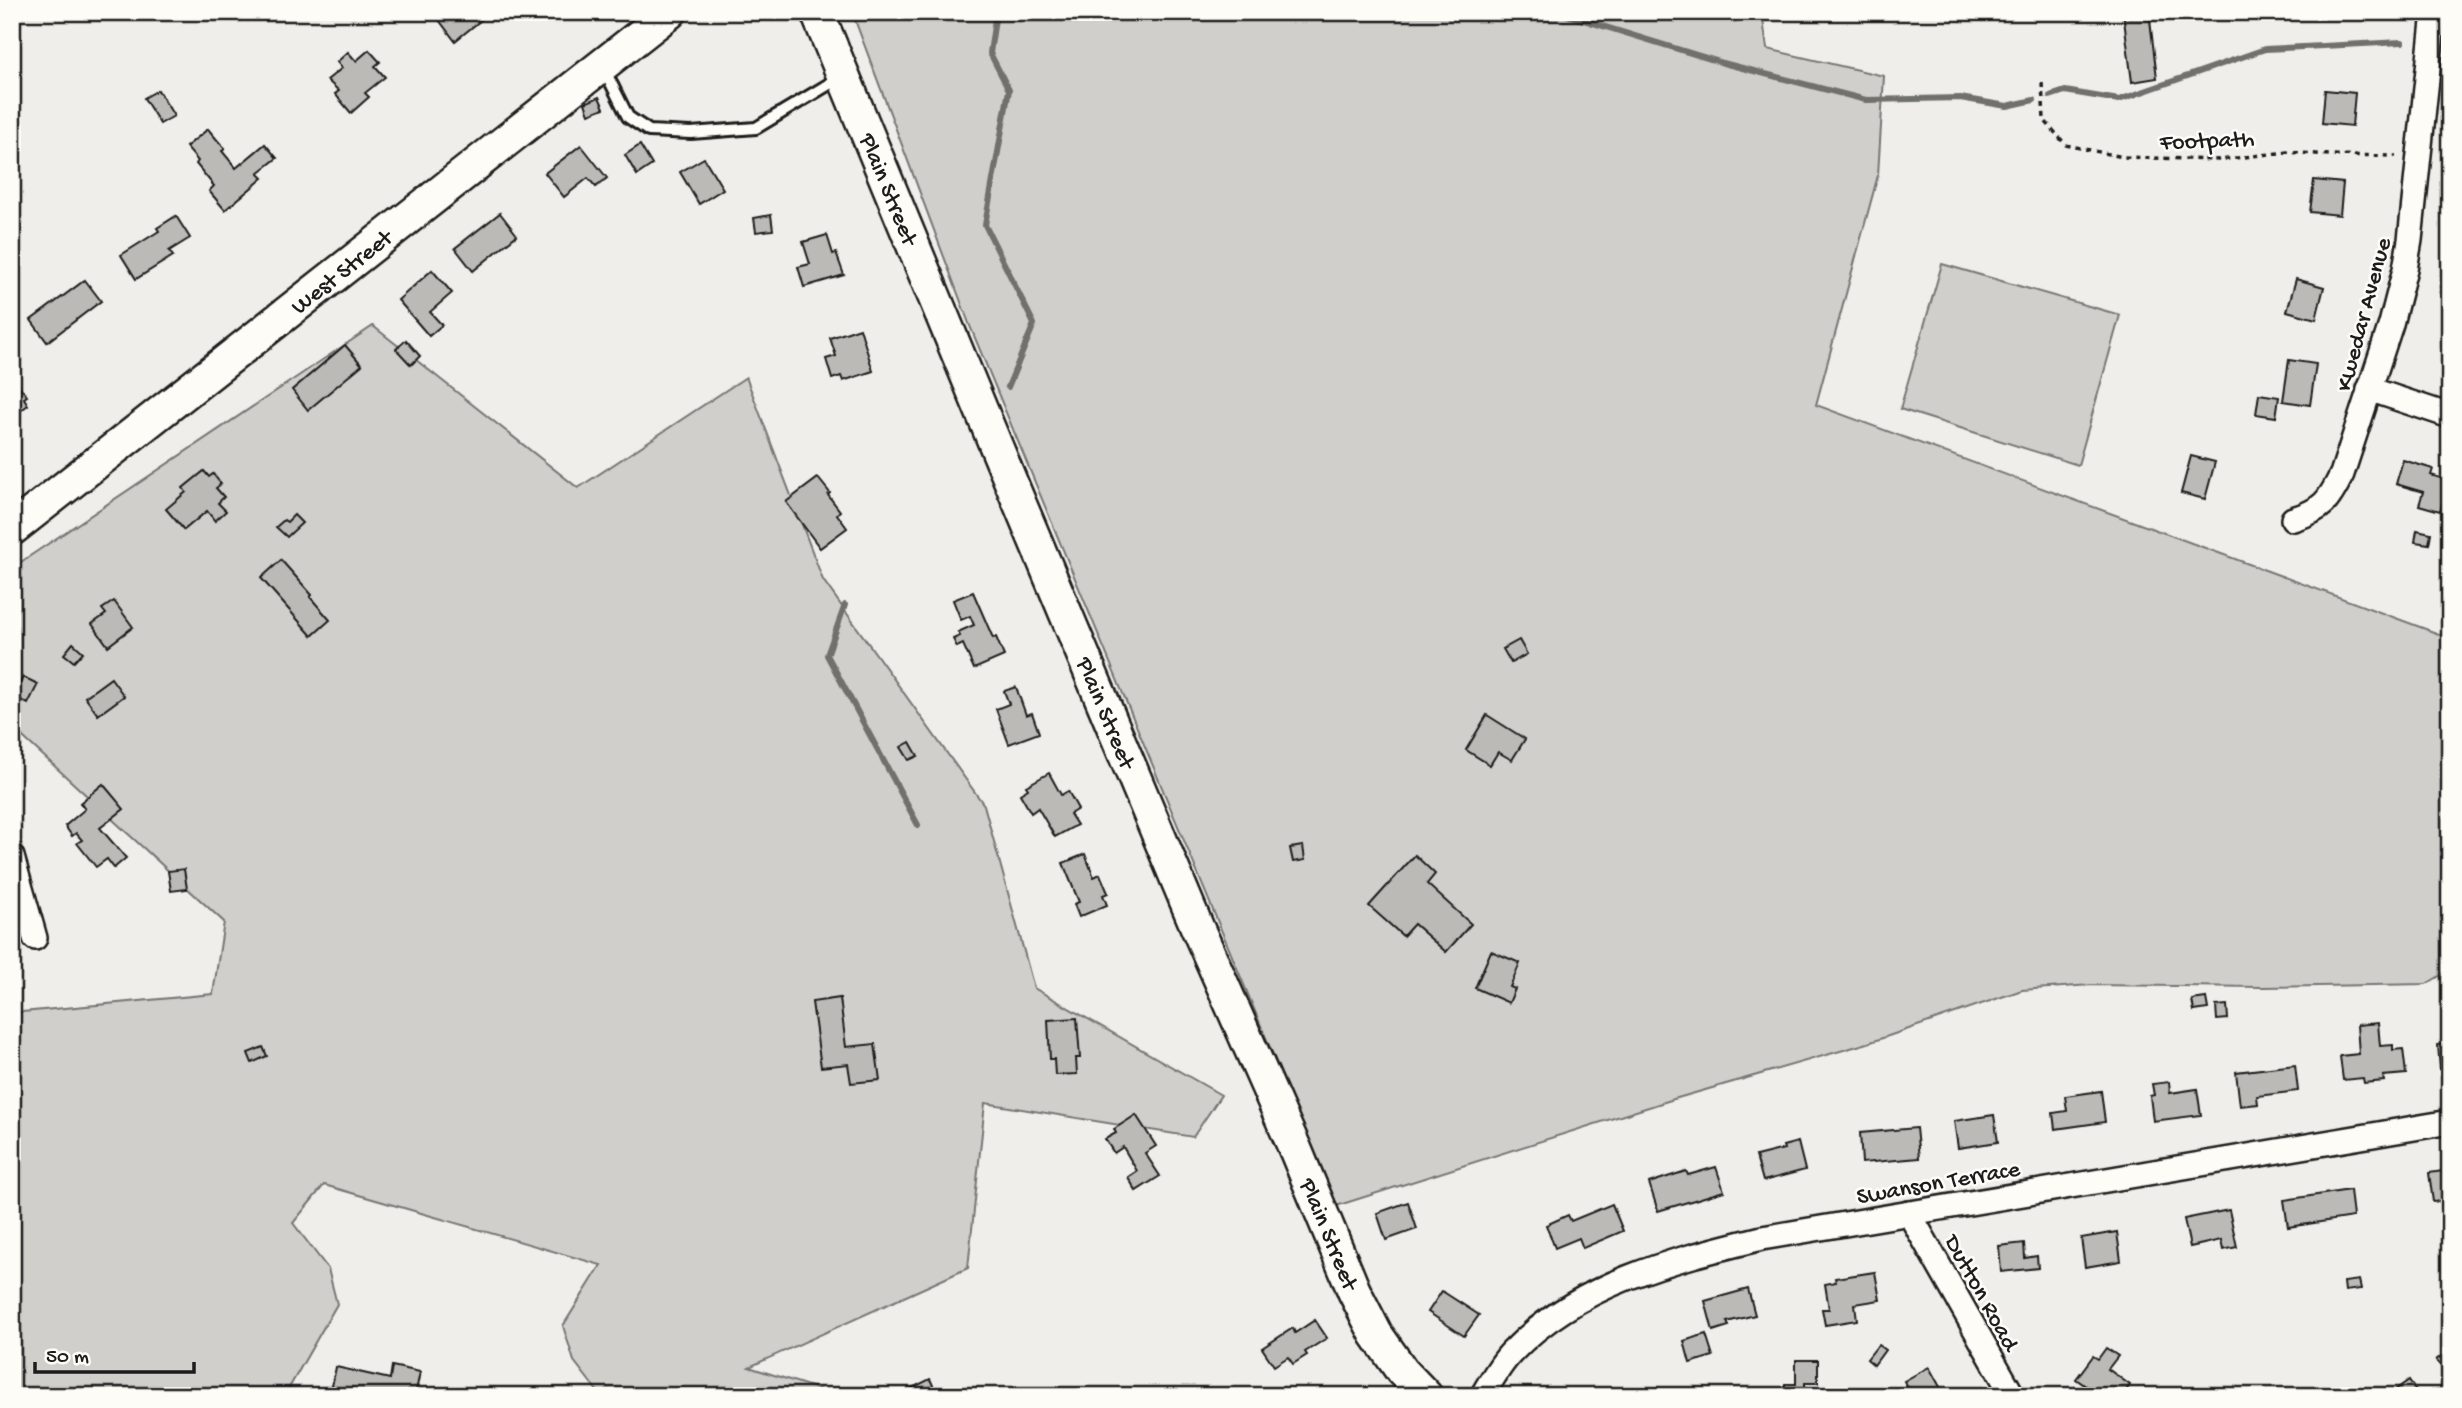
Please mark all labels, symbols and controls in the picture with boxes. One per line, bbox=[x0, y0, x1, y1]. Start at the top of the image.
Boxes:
street label: Footpath bbox=[2158, 126, 2255, 159]
street label: Plain Street bbox=[850, 129, 923, 252]
street label: West Street bbox=[286, 223, 401, 322]
street label: Kwedar Avenue bbox=[2331, 234, 2400, 395]
street label: Plain Street bbox=[1067, 653, 1141, 776]
street label: Swanson Terrace bbox=[1855, 1156, 2023, 1213]
street label: Plain Street bbox=[1291, 1174, 1364, 1297]
street label: Dutton Road bbox=[1935, 1229, 2025, 1359]
scale bar bbox=[35, 1331, 194, 1375]
text: 50 m bbox=[46, 1346, 89, 1371]

